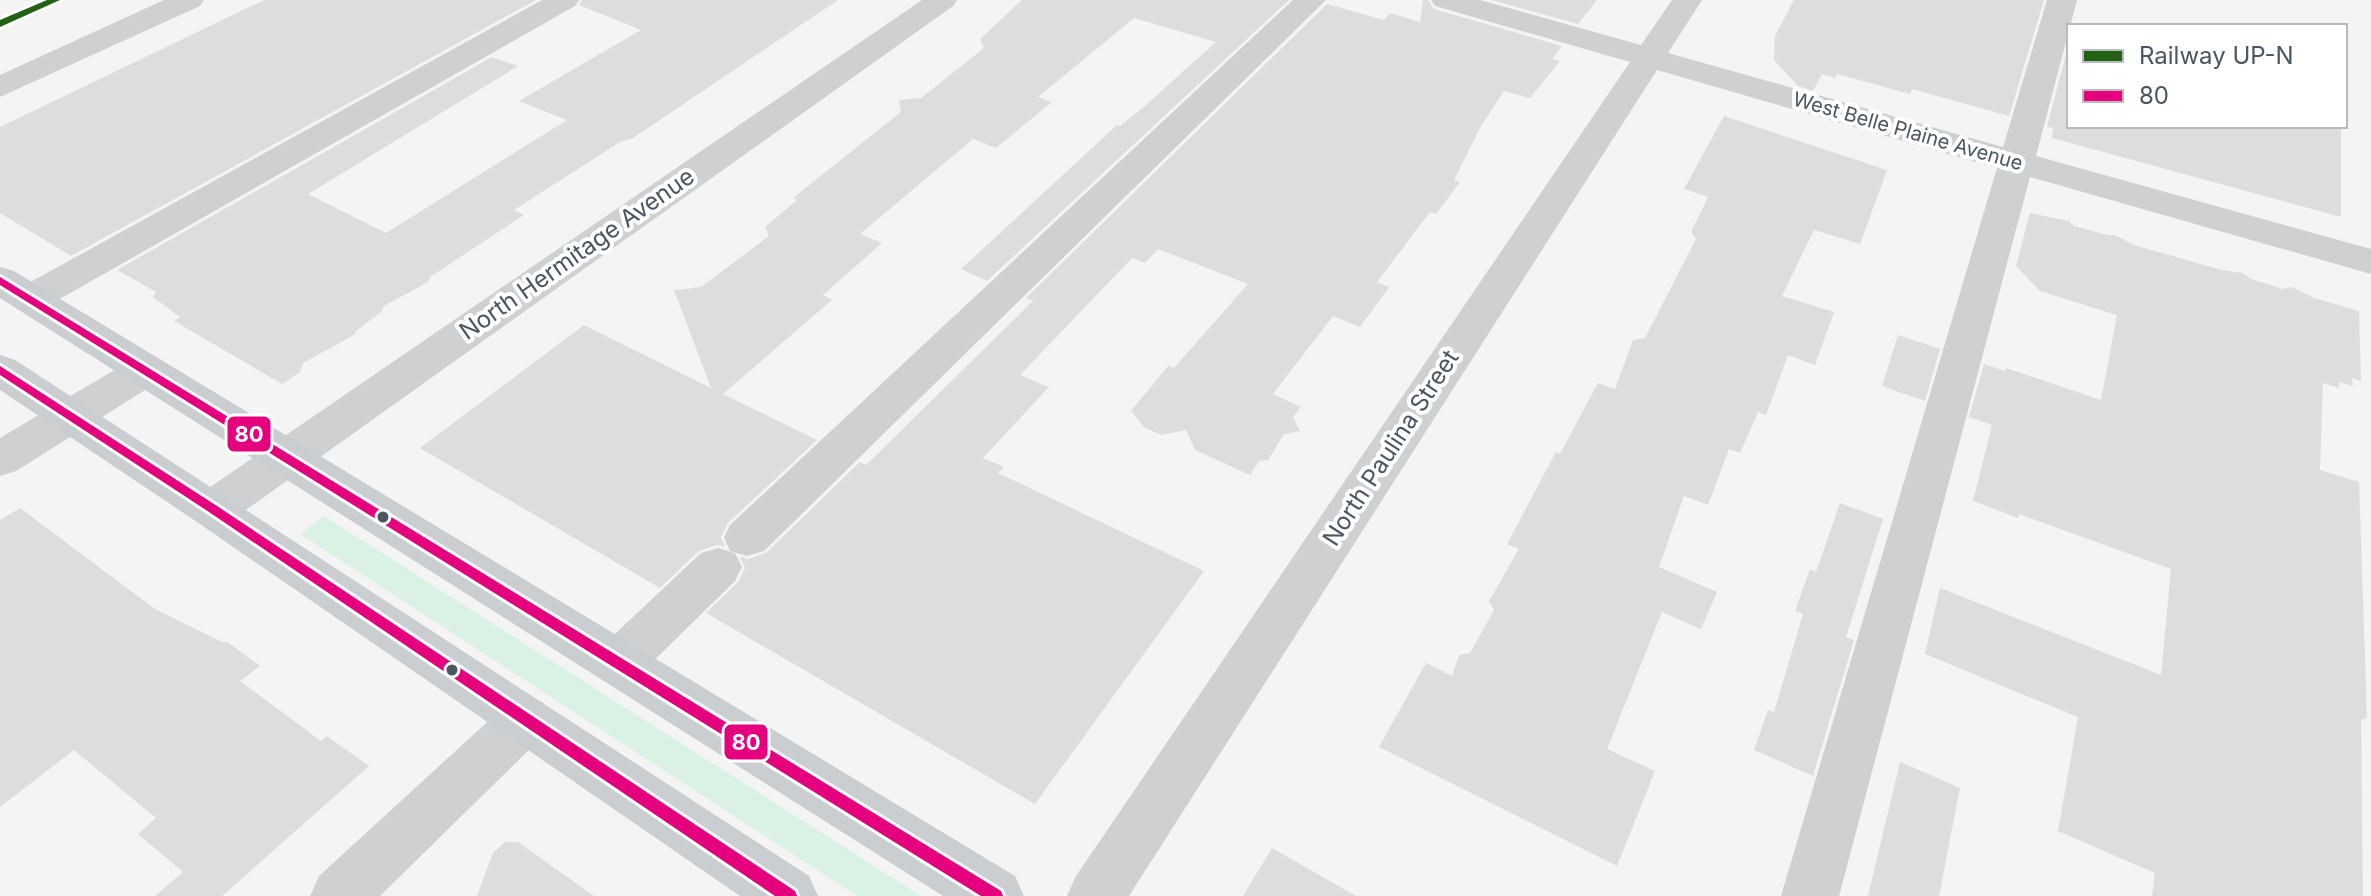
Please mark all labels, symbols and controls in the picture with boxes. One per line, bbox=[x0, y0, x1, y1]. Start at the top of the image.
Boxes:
legend bbox=[2067, 24, 2347, 128]
text: Railway UP-N bbox=[2139, 41, 2294, 70]
text: 80 bbox=[2139, 81, 2169, 110]
street label: West Belle Plaine Avenue bbox=[1790, 87, 2026, 175]
street label: North Hermitage Avenue bbox=[454, 161, 700, 346]
street label: North Paulina Street bbox=[1316, 344, 1465, 551]
line badge: 80 bbox=[226, 415, 272, 453]
text: 80 bbox=[234, 421, 264, 447]
unlabelled marker bbox=[375, 509, 391, 525]
unlabelled marker bbox=[444, 662, 460, 678]
line badge: 80 bbox=[723, 723, 769, 761]
text: 80 bbox=[731, 729, 761, 755]

